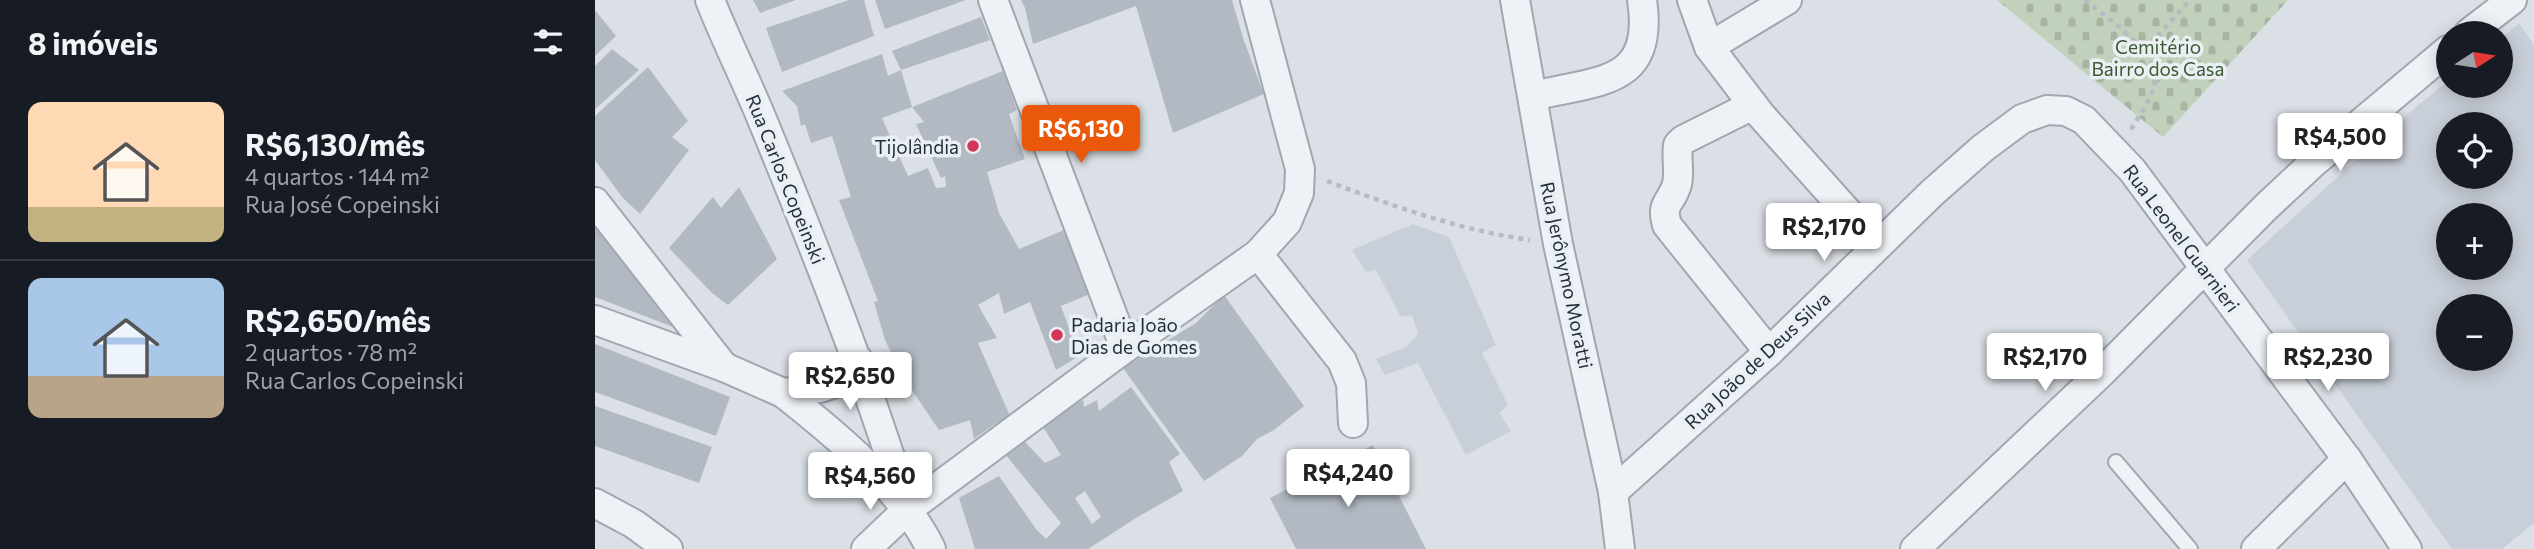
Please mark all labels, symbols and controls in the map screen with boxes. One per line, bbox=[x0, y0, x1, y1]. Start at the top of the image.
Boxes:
north arrow bbox=[2436, 21, 2513, 98]
map controls bbox=[2436, 21, 2513, 371]
icon: filters bbox=[529, 23, 567, 61]
text: 8 imóveis bbox=[28, 24, 158, 61]
park label: Cemitério Bairro dos Casa bbox=[2092, 35, 2224, 80]
street label: Rua Carlos Copeinski bbox=[741, 91, 831, 267]
pin: R$6,130 bbox=[1016, 106, 1146, 165]
button: locate bbox=[2436, 112, 2513, 189]
text: R$6,130 bbox=[1038, 114, 1124, 142]
pin: R$4,500 bbox=[2275, 114, 2405, 173]
text: R$4,500 bbox=[2294, 122, 2386, 150]
text: R$6,130/mês bbox=[245, 125, 425, 162]
icon: home bbox=[84, 130, 168, 214]
place label: Tijolândia bbox=[874, 135, 959, 158]
marker: Tijolândia bbox=[965, 138, 981, 154]
street label: Rua Leonel Guarnieri bbox=[2119, 160, 2245, 316]
text: 4 quartos · 144 m² bbox=[245, 162, 429, 190]
street label: Rua Jerônymo Moratti bbox=[1536, 180, 1598, 370]
text: Rua José Copeinski bbox=[245, 190, 440, 218]
button: + bbox=[2436, 203, 2513, 280]
pin: R$2,170 bbox=[1759, 204, 1889, 263]
text: R$2,170 bbox=[1782, 212, 1866, 240]
street label: Rua João de Deus Silva bbox=[1680, 287, 1834, 433]
button: − bbox=[2436, 294, 2513, 371]
text: R$2,650/mês bbox=[245, 301, 431, 338]
icon: home bbox=[84, 306, 168, 390]
place label: Padaria João Dias de Gomes bbox=[1071, 313, 1197, 358]
marker: Padaria João Dias de Gomes bbox=[1049, 327, 1065, 343]
pin: R$2,170 bbox=[1980, 334, 2110, 393]
pin: R$2,230 bbox=[2263, 334, 2393, 393]
text: 2 quartos · 78 m² bbox=[245, 338, 417, 366]
text: R$2,170 bbox=[2003, 342, 2087, 370]
text: R$2,230 bbox=[2283, 342, 2373, 370]
pin: R$2,650 bbox=[785, 352, 915, 412]
text: R$2,650 bbox=[805, 361, 895, 389]
text: Rua Carlos Copeinski bbox=[245, 366, 464, 394]
pin: R$4,240 bbox=[1283, 449, 1413, 509]
pin: R$4,560 bbox=[805, 452, 935, 512]
text: R$4,240 bbox=[1302, 458, 1394, 486]
text: R$4,560 bbox=[824, 461, 916, 489]

